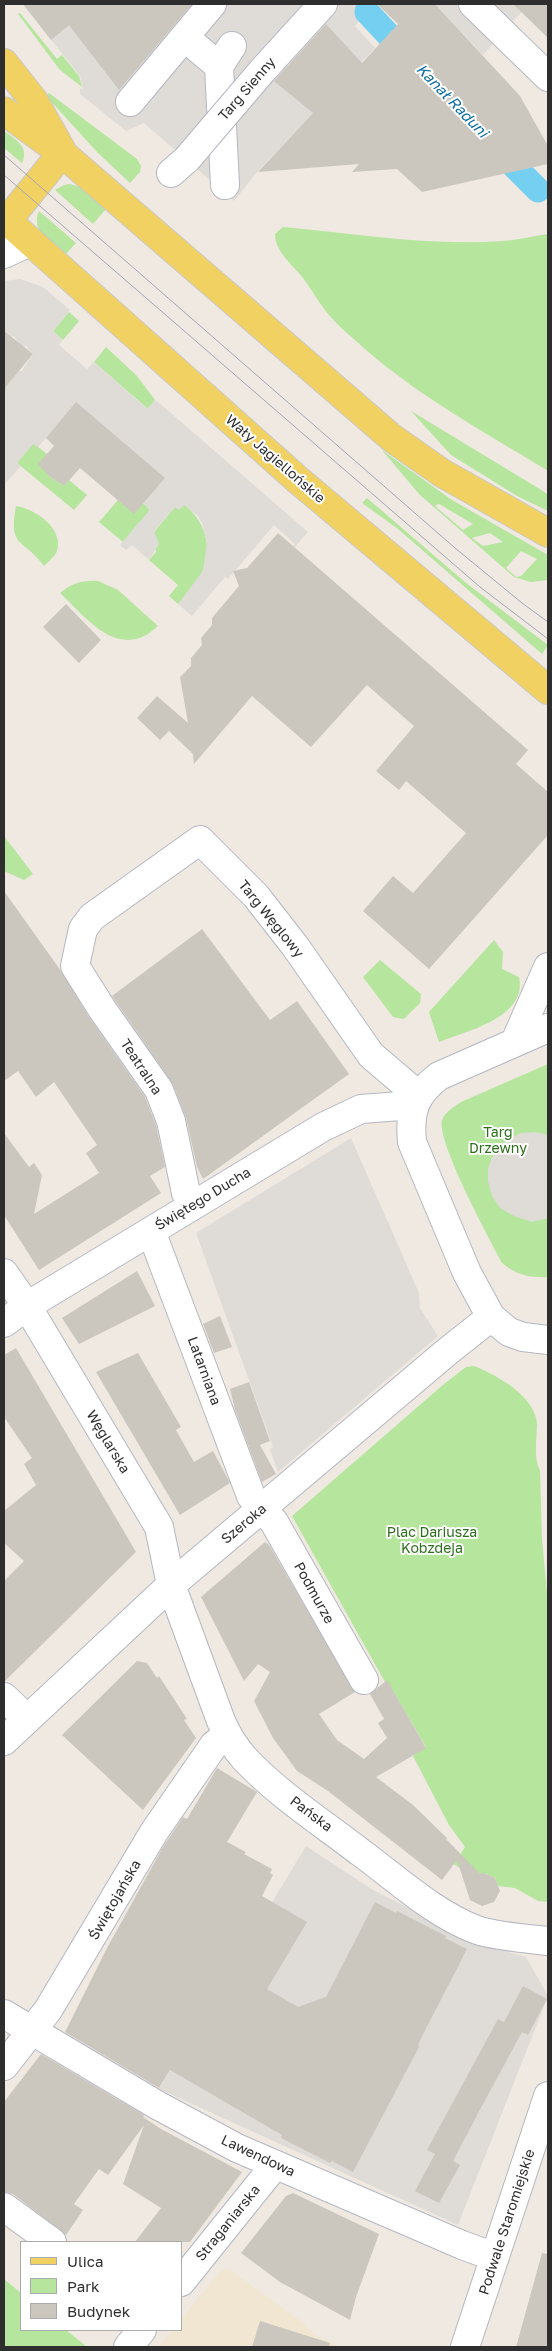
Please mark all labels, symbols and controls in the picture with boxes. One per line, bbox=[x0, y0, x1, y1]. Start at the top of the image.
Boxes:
street label: Targ Sienny bbox=[215, 54, 279, 124]
water label: Kanał Raduni bbox=[412, 60, 492, 142]
street label: Wały Jagiellońskie bbox=[222, 411, 328, 507]
street label: Targ Węglowy bbox=[235, 877, 307, 961]
street label: Teatralna bbox=[117, 1036, 165, 1098]
park label: Targ Drzewny bbox=[469, 1125, 527, 1158]
street label: Świętego Ducha bbox=[152, 1164, 254, 1234]
street label: Latarniana bbox=[184, 1334, 224, 1408]
street label: Węglarska bbox=[83, 1407, 133, 1477]
street label: Szeroka bbox=[218, 1500, 270, 1548]
park label: Plac Dariusza Kobzdeja bbox=[387, 1525, 477, 1558]
street label: Podmurze bbox=[290, 1559, 338, 1627]
street label: Pańska bbox=[287, 1793, 335, 1835]
street label: Świętojańska bbox=[85, 1857, 145, 1943]
street label: Lawendowa bbox=[218, 2132, 298, 2180]
street label: Podwale Staromiejskie bbox=[476, 2147, 538, 2297]
street label: Straganiarska bbox=[192, 2182, 264, 2264]
legend bbox=[20, 2241, 182, 2331]
text: Ulica bbox=[67, 2252, 103, 2270]
text: Park bbox=[67, 2277, 99, 2295]
text: Budynek bbox=[67, 2302, 130, 2320]

